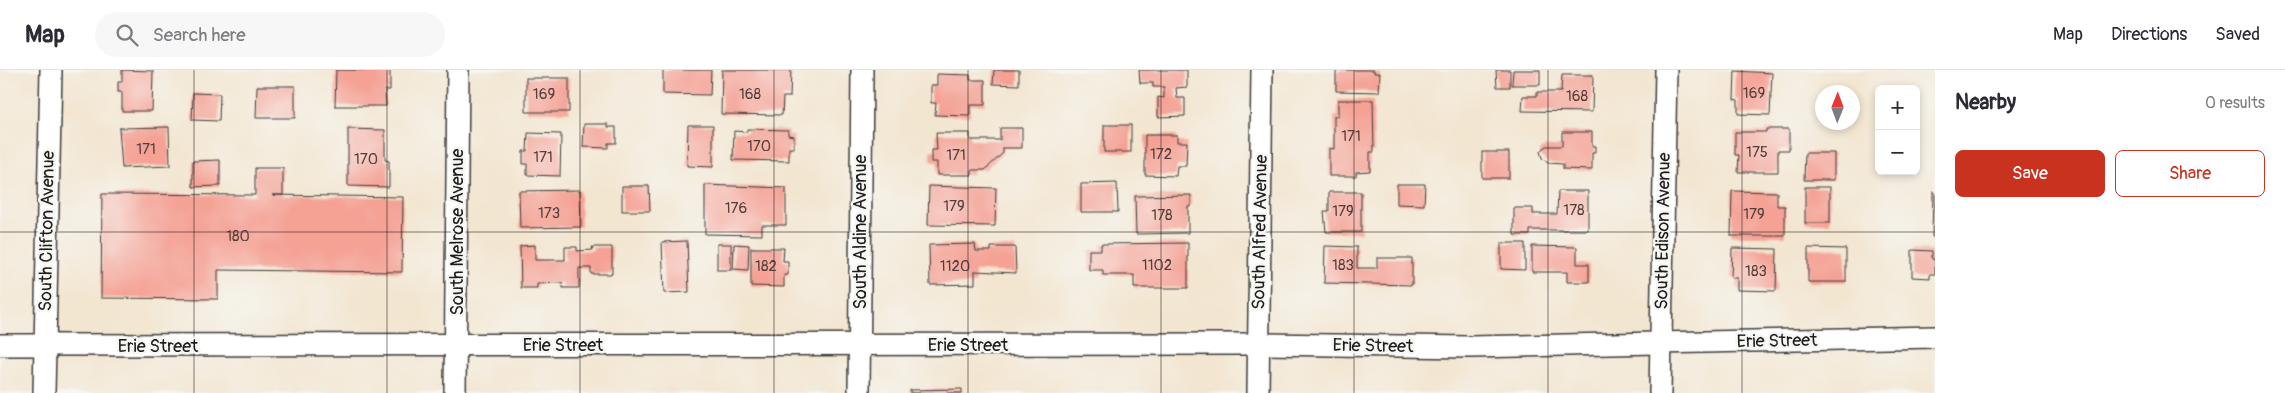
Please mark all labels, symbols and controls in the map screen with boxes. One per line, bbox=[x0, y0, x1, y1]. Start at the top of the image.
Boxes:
search box bbox=[95, 12, 445, 57]
text: Map bbox=[25, 20, 65, 49]
icon: search bbox=[113, 21, 141, 49]
text: Search here bbox=[153, 23, 246, 47]
text: Map bbox=[2053, 23, 2083, 46]
text: Directions bbox=[2111, 23, 2187, 46]
text: Saved bbox=[2215, 23, 2260, 46]
house number: 169 bbox=[1743, 84, 1765, 103]
house number: 169 bbox=[533, 85, 555, 104]
house number: 168 bbox=[739, 85, 762, 104]
north arrow bbox=[1815, 85, 1860, 130]
map controls bbox=[1875, 85, 1920, 175]
button: + bbox=[1875, 85, 1920, 130]
house number: 168 bbox=[1566, 87, 1589, 106]
text: Nearby bbox=[1955, 89, 2016, 116]
text: 0 results bbox=[2205, 93, 2265, 113]
house number: 171 bbox=[1341, 127, 1361, 146]
button: − bbox=[1875, 130, 1920, 175]
house number: 170 bbox=[747, 137, 771, 156]
house number: 171 bbox=[136, 140, 156, 159]
house number: 175 bbox=[1746, 143, 1768, 162]
house number: 172 bbox=[1150, 145, 1172, 164]
house number: 171 bbox=[946, 146, 966, 165]
street label: South Melrose Avenue bbox=[446, 148, 469, 315]
house number: 171 bbox=[533, 148, 553, 167]
street label: South Clifton Avenue bbox=[34, 150, 60, 312]
house number: 170 bbox=[354, 150, 378, 169]
button: Save bbox=[1955, 150, 2105, 197]
button: Share bbox=[2115, 150, 2265, 197]
street label: South Edison Avenue bbox=[1650, 152, 1676, 310]
street label: South Aldine Avenue bbox=[849, 154, 872, 309]
street label: South Alfred Avenue bbox=[1247, 154, 1273, 310]
house number: 179 bbox=[943, 197, 965, 216]
house number: 176 bbox=[725, 199, 747, 218]
house number: 178 bbox=[1563, 201, 1585, 220]
house number: 179 bbox=[1332, 202, 1354, 221]
house number: 173 bbox=[538, 204, 560, 223]
house number: 179 bbox=[1743, 205, 1765, 224]
house number: 178 bbox=[1151, 206, 1173, 225]
house number: 180 bbox=[226, 227, 250, 246]
house number: 1102 bbox=[1142, 256, 1172, 275]
house number: 183 bbox=[1332, 256, 1354, 275]
house number: 182 bbox=[755, 257, 777, 276]
house number: 1120 bbox=[940, 257, 970, 276]
house number: 183 bbox=[1745, 262, 1767, 281]
street label: Erie Street bbox=[1737, 329, 1818, 353]
street label: Erie Street bbox=[523, 334, 604, 357]
street label: Erie Street bbox=[928, 334, 1009, 357]
street label: Erie Street bbox=[1333, 334, 1414, 358]
street label: Erie Street bbox=[118, 335, 199, 358]

